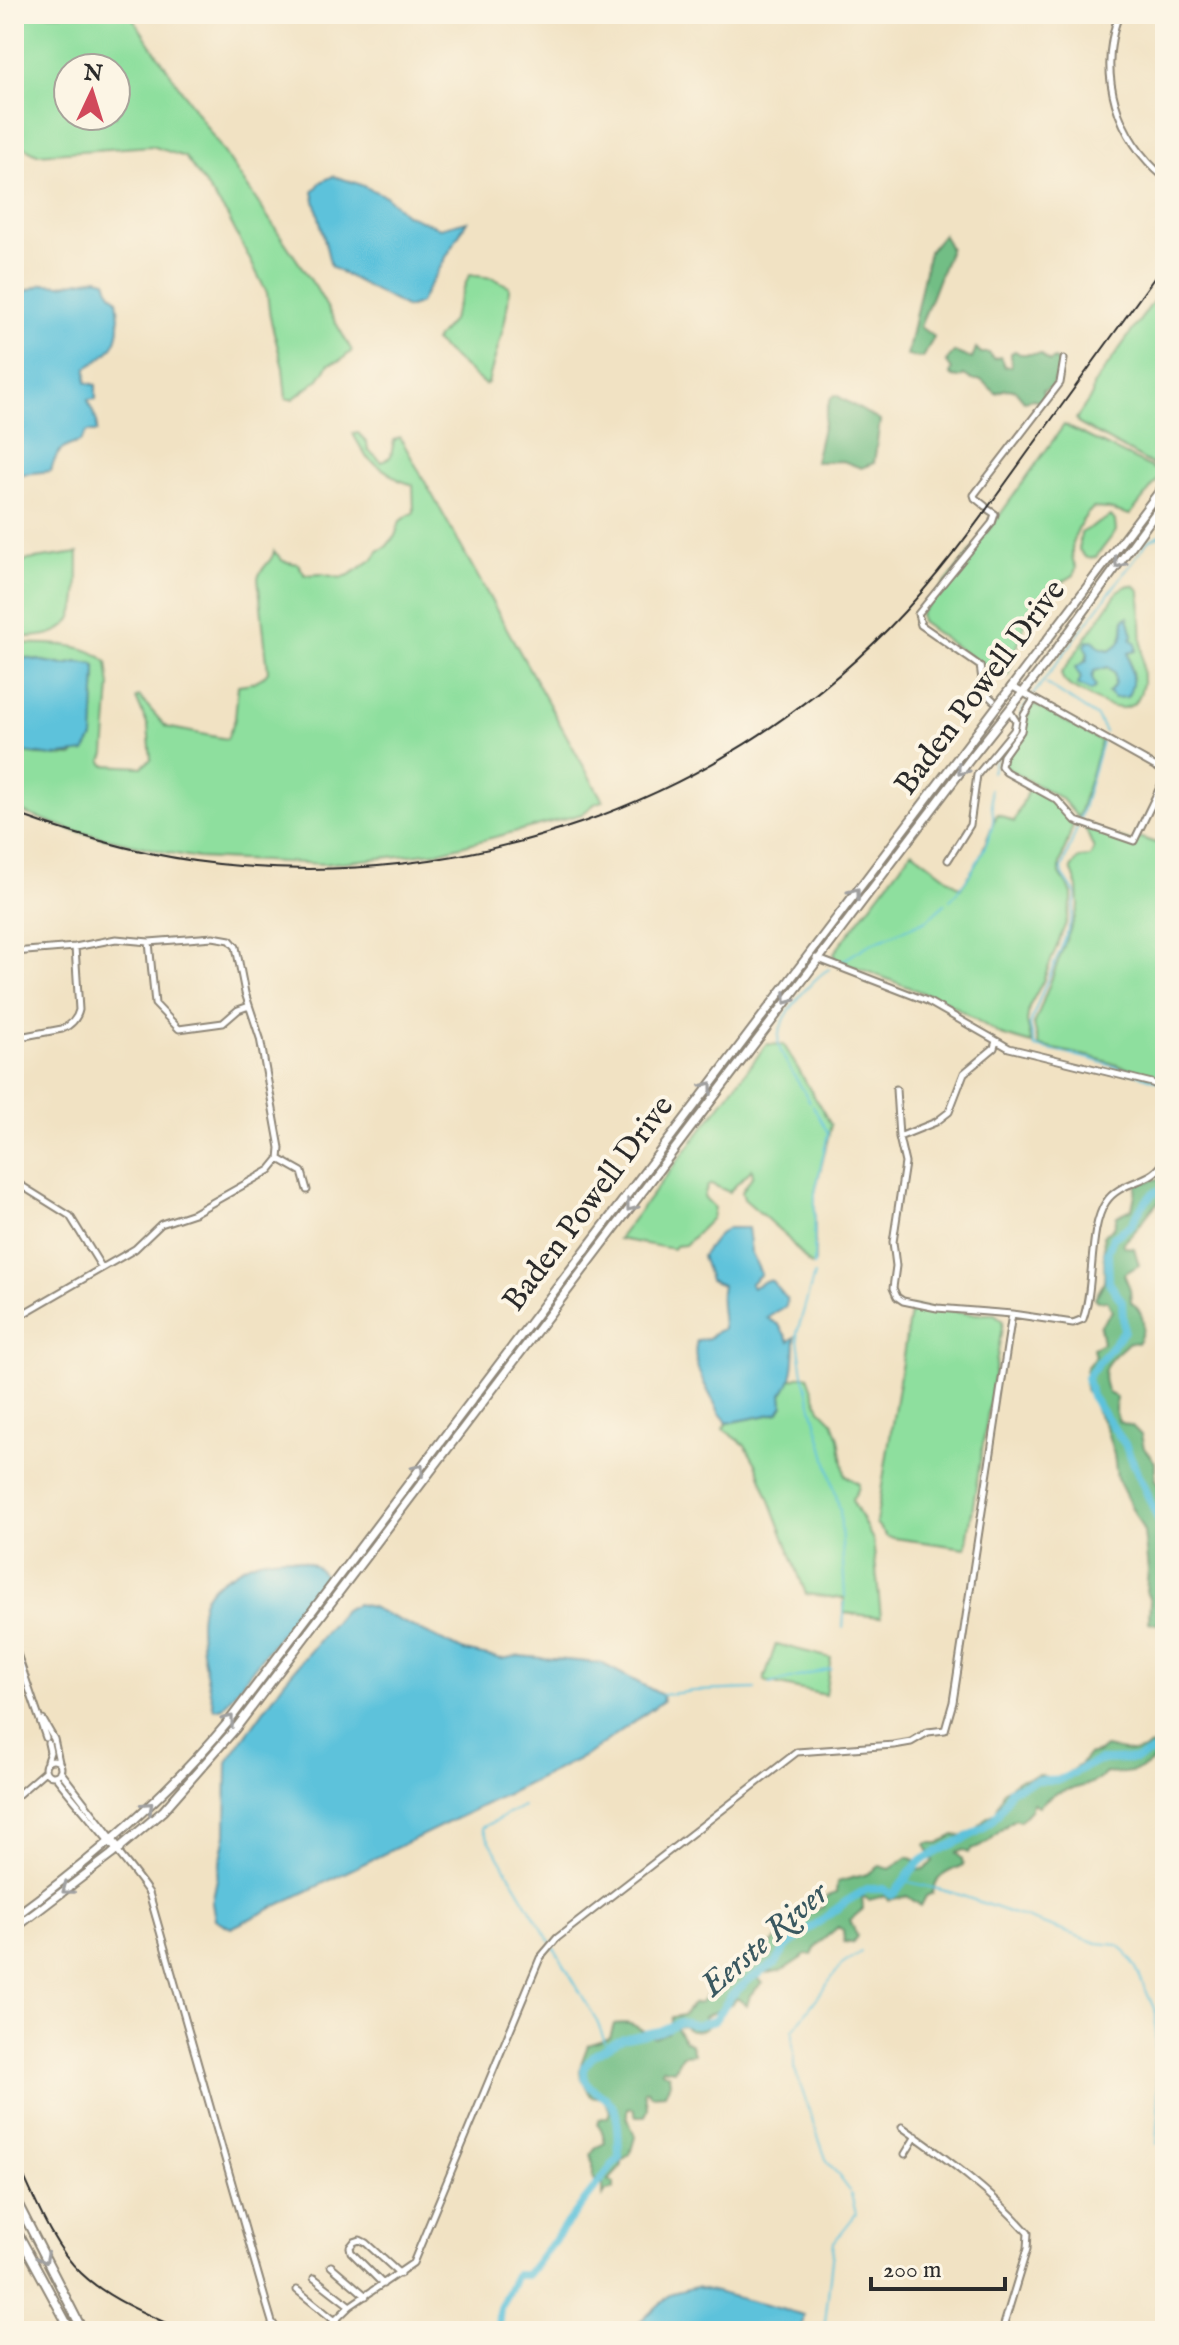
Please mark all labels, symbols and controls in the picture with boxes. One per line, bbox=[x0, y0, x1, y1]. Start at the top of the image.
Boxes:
north arrow bbox=[52, 52, 132, 132]
text: N bbox=[82, 59, 104, 89]
one-way arrow bbox=[1114, 554, 1129, 569]
street label: Baden Powell Drive bbox=[886, 572, 1076, 804]
one-way arrow bbox=[957, 761, 971, 776]
one-way arrow bbox=[846, 887, 860, 902]
one-way arrow bbox=[784, 991, 798, 1005]
one-way arrow bbox=[698, 1081, 712, 1096]
street label: Baden Powell Drive bbox=[494, 1088, 684, 1320]
one-way arrow bbox=[626, 1198, 640, 1212]
one-way arrow bbox=[409, 1463, 423, 1478]
one-way arrow bbox=[219, 1715, 234, 1729]
one-way arrow bbox=[139, 1801, 153, 1816]
water label: Eerste River bbox=[692, 1872, 839, 2008]
one-way arrow bbox=[61, 1879, 76, 1893]
scale bar bbox=[871, 2241, 1005, 2291]
one-way arrow bbox=[34, 2249, 49, 2264]
text: 200 m bbox=[883, 2255, 942, 2286]

